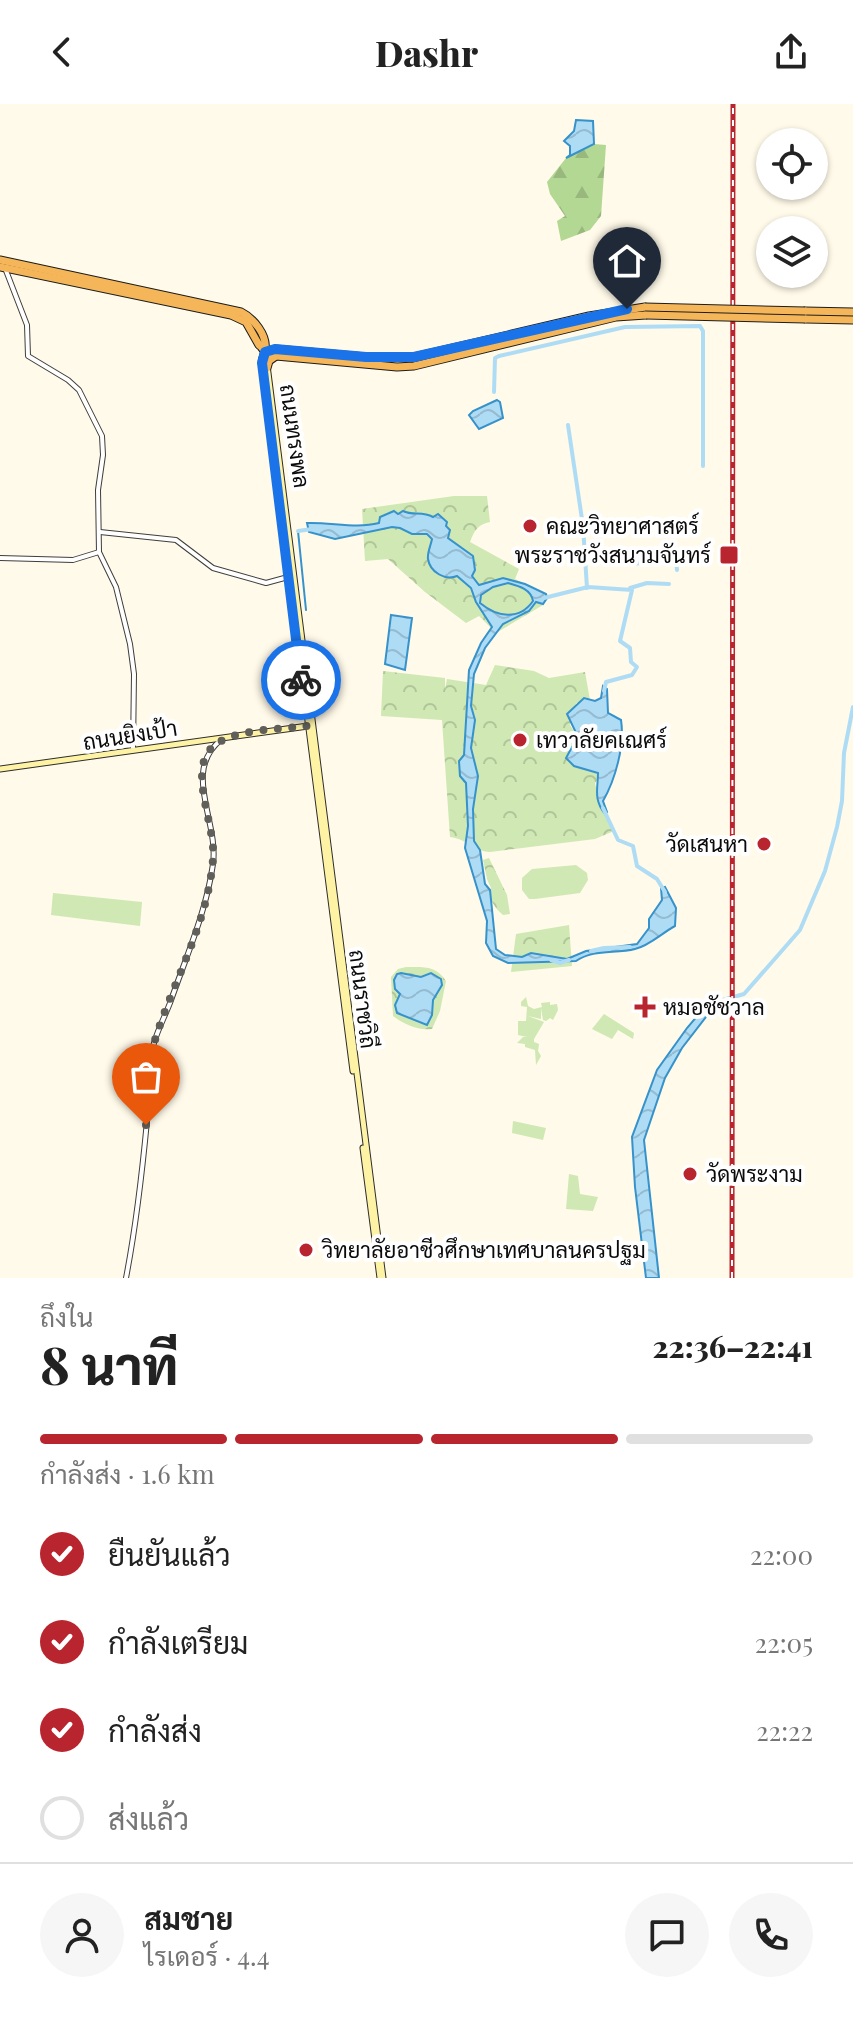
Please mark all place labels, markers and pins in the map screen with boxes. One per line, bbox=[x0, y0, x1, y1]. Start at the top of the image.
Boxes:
pin bbox=[593, 227, 661, 309]
place label: คณะวิทยาศาสตร์ bbox=[546, 510, 699, 540]
marker: คณะวิทยาศาสตร์ bbox=[521, 517, 539, 535]
place label: พระราชวังสนามจันทร์ bbox=[515, 539, 711, 569]
marker: พระราชวังสนามจันทร์ bbox=[718, 544, 740, 566]
place label: เทวาลัยคเณศร์ bbox=[536, 724, 667, 754]
marker: เทวาลัยคเณศร์ bbox=[511, 731, 529, 749]
place label: วัดเสนหา bbox=[665, 828, 748, 858]
marker: วัดเสนหา bbox=[755, 835, 773, 853]
place label: หมอชัชวาล bbox=[663, 991, 765, 1021]
marker: หมอชัชวาล bbox=[634, 996, 656, 1018]
pin bbox=[112, 1043, 180, 1125]
place label: วัดพระงาม bbox=[706, 1158, 803, 1188]
marker: วัดพระงาม bbox=[681, 1165, 699, 1183]
place label: วิทยาลัยอาชีวศึกษาเทศบาลนครปฐม bbox=[321, 1234, 646, 1266]
marker: วิทยาลัยอาชีวศึกษาเทศบาลนครปฐม bbox=[297, 1241, 315, 1259]

